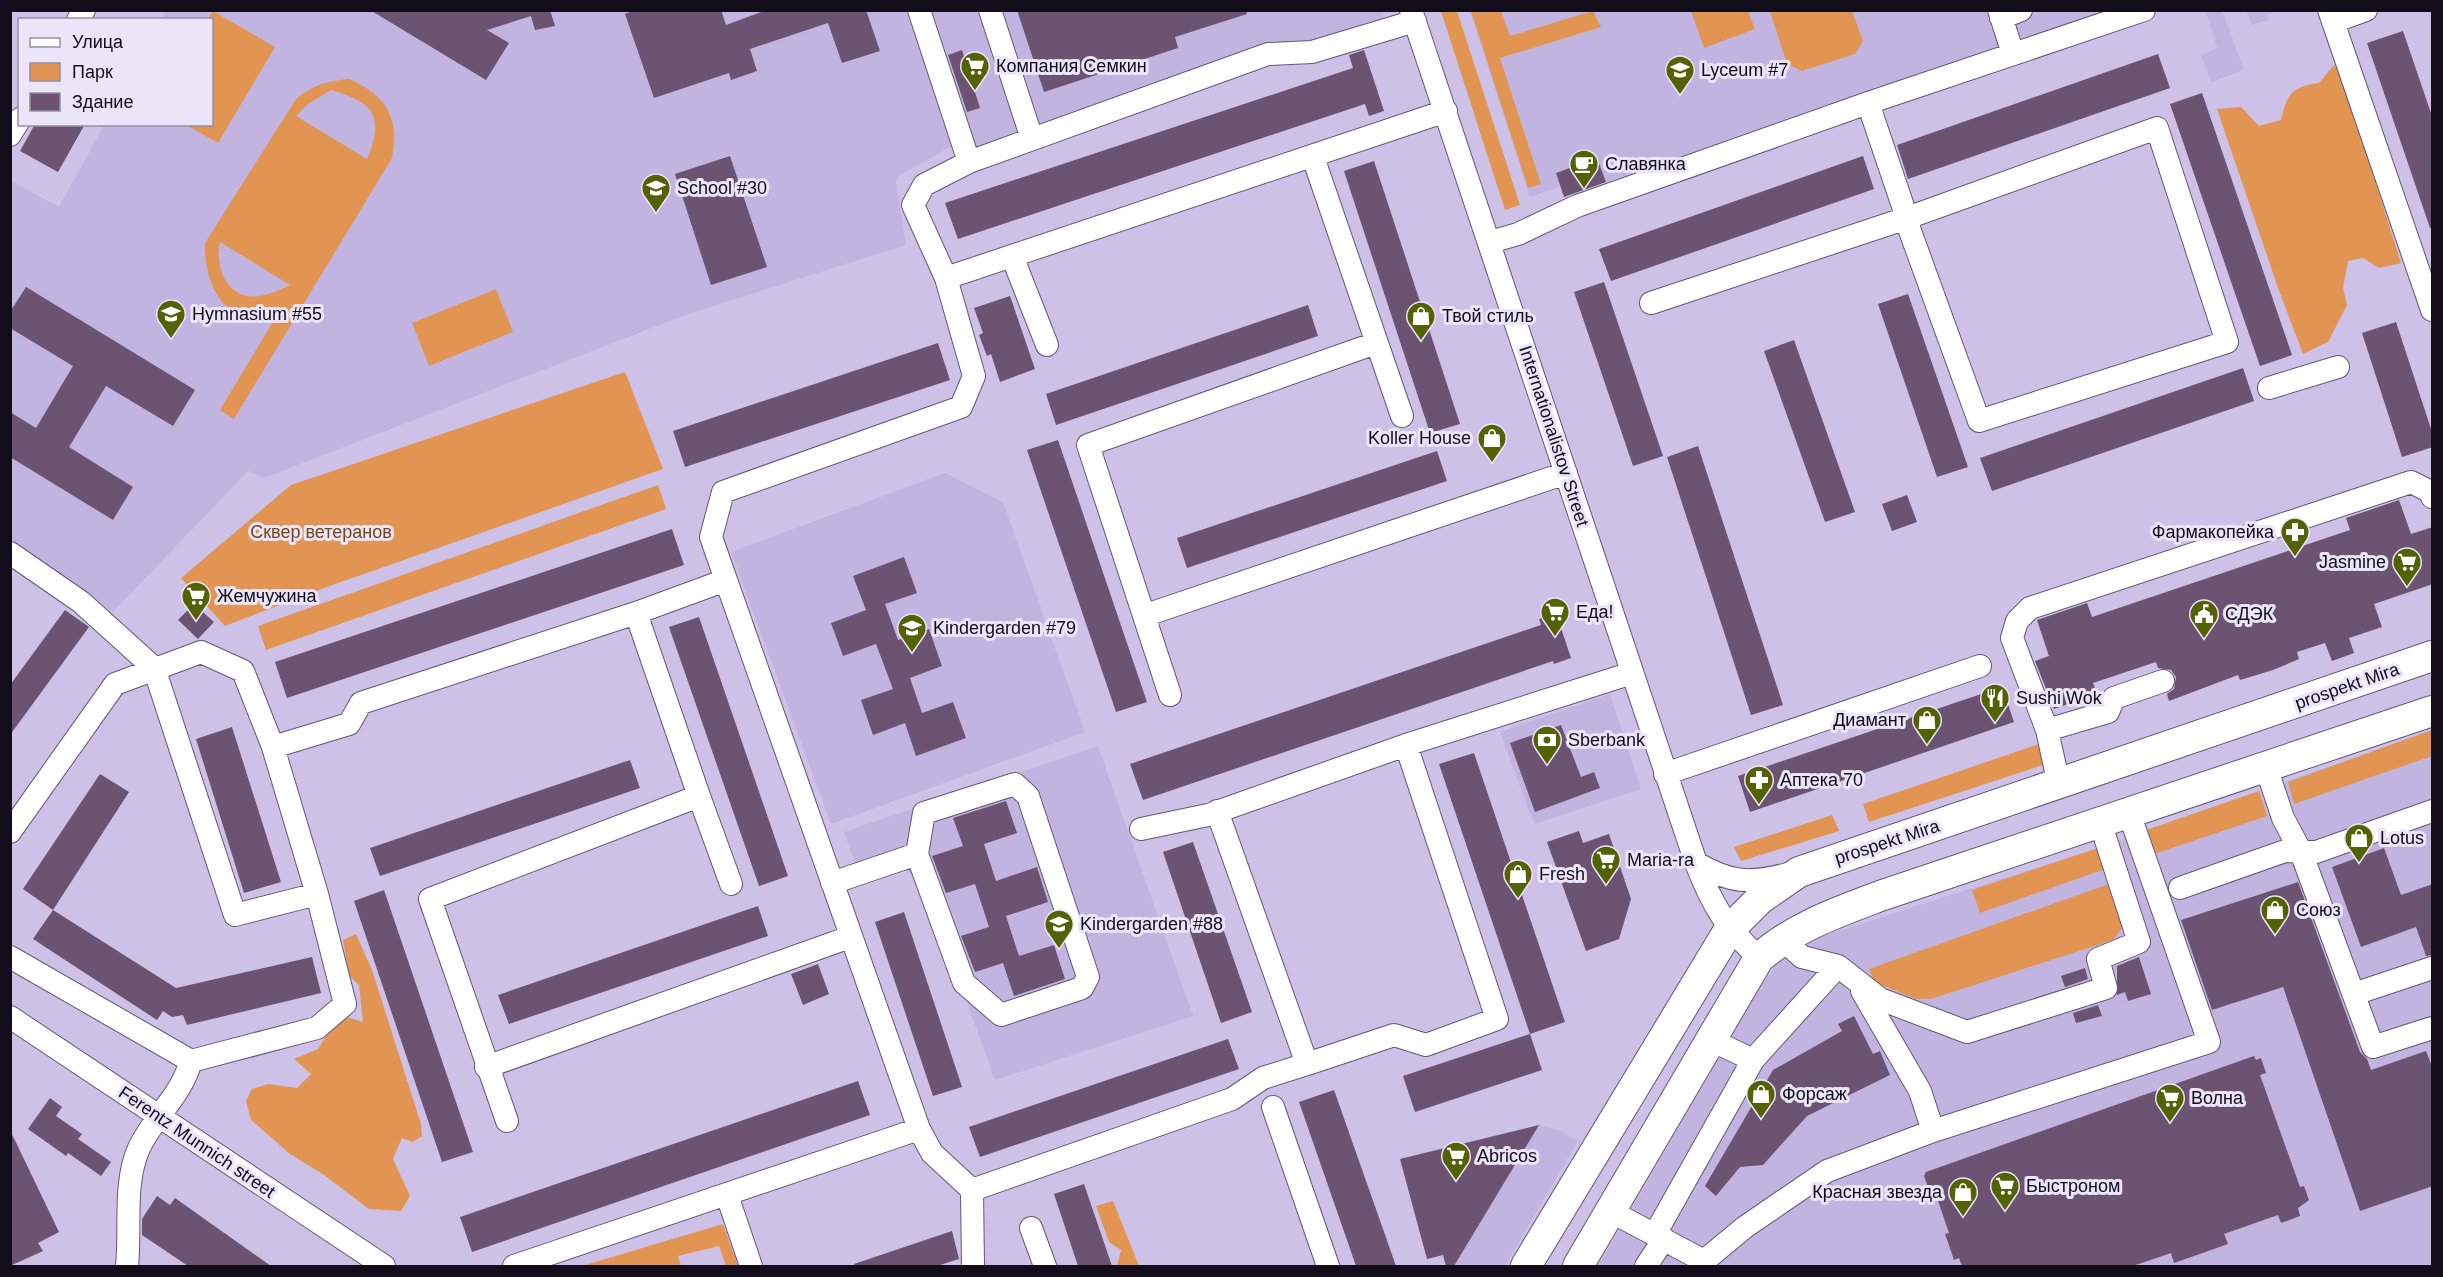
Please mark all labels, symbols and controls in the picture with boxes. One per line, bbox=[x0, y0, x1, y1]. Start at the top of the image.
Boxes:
legend bbox=[18, 18, 213, 126]
text: Улица bbox=[72, 32, 124, 52]
supermarket icon: Компания Семкин bbox=[959, 50, 991, 92]
school or university icon: Lyceum #7 bbox=[1664, 54, 1696, 96]
place label: Компания Семкин bbox=[996, 56, 1147, 76]
place label: Lyceum #7 bbox=[1701, 60, 1788, 80]
text: Парк bbox=[72, 62, 113, 82]
text: Здание bbox=[72, 92, 133, 112]
cafe icon: Славянка bbox=[1568, 148, 1600, 190]
place label: Славянка bbox=[1605, 154, 1687, 174]
school or university icon: School #30 bbox=[640, 172, 672, 214]
place label: School #30 bbox=[677, 178, 767, 198]
school or university icon: Hymnasium #55 bbox=[155, 298, 187, 340]
shop icon: Твой стиль bbox=[1405, 300, 1437, 342]
place label: Hymnasium #55 bbox=[192, 304, 322, 324]
place label: Твой стиль bbox=[1442, 306, 1534, 326]
street label: Internationalistov Street bbox=[1515, 343, 1593, 529]
shop icon: Koller House bbox=[1476, 422, 1508, 464]
place label: Koller House bbox=[1368, 428, 1471, 448]
pharmacy icon: Фармакопейка bbox=[2279, 516, 2311, 558]
park label: Сквер ветеранов bbox=[250, 522, 392, 542]
place label: Фармакопейка bbox=[2152, 522, 2275, 542]
supermarket icon: Jasmine bbox=[2391, 546, 2423, 588]
place label: Jasmine bbox=[2319, 552, 2386, 572]
supermarket icon: Жемчужина bbox=[180, 580, 212, 622]
place label: Жемчужина bbox=[217, 586, 317, 606]
supermarket icon: Еда! bbox=[1539, 596, 1571, 638]
public building icon: СДЭК bbox=[2188, 598, 2220, 640]
place label: Еда! bbox=[1576, 602, 1614, 622]
place label: СДЭК bbox=[2225, 604, 2274, 624]
school or university icon: Kindergarden #79 bbox=[896, 612, 928, 654]
place label: Kindergarden #79 bbox=[933, 618, 1076, 638]
street label: prospekt Mira bbox=[2292, 658, 2403, 713]
restaurant icon: Sushi Wok bbox=[1979, 682, 2011, 724]
place label: Sushi Wok bbox=[2016, 688, 2103, 708]
shop icon: Диамант bbox=[1911, 704, 1943, 746]
place label: Диамант bbox=[1833, 710, 1906, 730]
bank icon: Sberbank bbox=[1531, 724, 1563, 766]
place label: Sberbank bbox=[1568, 730, 1646, 750]
pharmacy icon: Аптека 70 bbox=[1743, 764, 1775, 806]
place label: Аптека 70 bbox=[1780, 770, 1863, 790]
street label: prospekt Mira bbox=[1832, 815, 1943, 868]
shop icon: Lotus bbox=[2343, 822, 2375, 864]
place label: Lotus bbox=[2380, 828, 2424, 848]
supermarket icon: Maria-ra bbox=[1590, 844, 1622, 886]
place label: Maria-ra bbox=[1627, 850, 1695, 870]
shop icon: Fresh bbox=[1502, 858, 1534, 900]
place label: Fresh bbox=[1539, 864, 1585, 884]
shop icon: Союз bbox=[2259, 894, 2291, 936]
place label: Союз bbox=[2296, 900, 2341, 920]
school or university icon: Kindergarden #88 bbox=[1043, 908, 1075, 950]
place label: Kindergarden #88 bbox=[1080, 914, 1223, 934]
shop icon: Форсаж bbox=[1745, 1078, 1777, 1120]
street label: Ferentz Munnich street bbox=[115, 1082, 279, 1202]
supermarket icon: Волна bbox=[2154, 1082, 2186, 1124]
place label: Форсаж bbox=[1782, 1084, 1847, 1104]
place label: Волна bbox=[2191, 1088, 2244, 1108]
supermarket icon: Abricos bbox=[1440, 1140, 1472, 1182]
place label: Abricos bbox=[1477, 1146, 1537, 1166]
supermarket icon: Быстроном bbox=[1989, 1170, 2021, 1212]
shop icon: Красная звезда bbox=[1947, 1176, 1979, 1218]
place label: Быстроном bbox=[2026, 1176, 2120, 1196]
place label: Красная звезда bbox=[1812, 1182, 1943, 1202]

